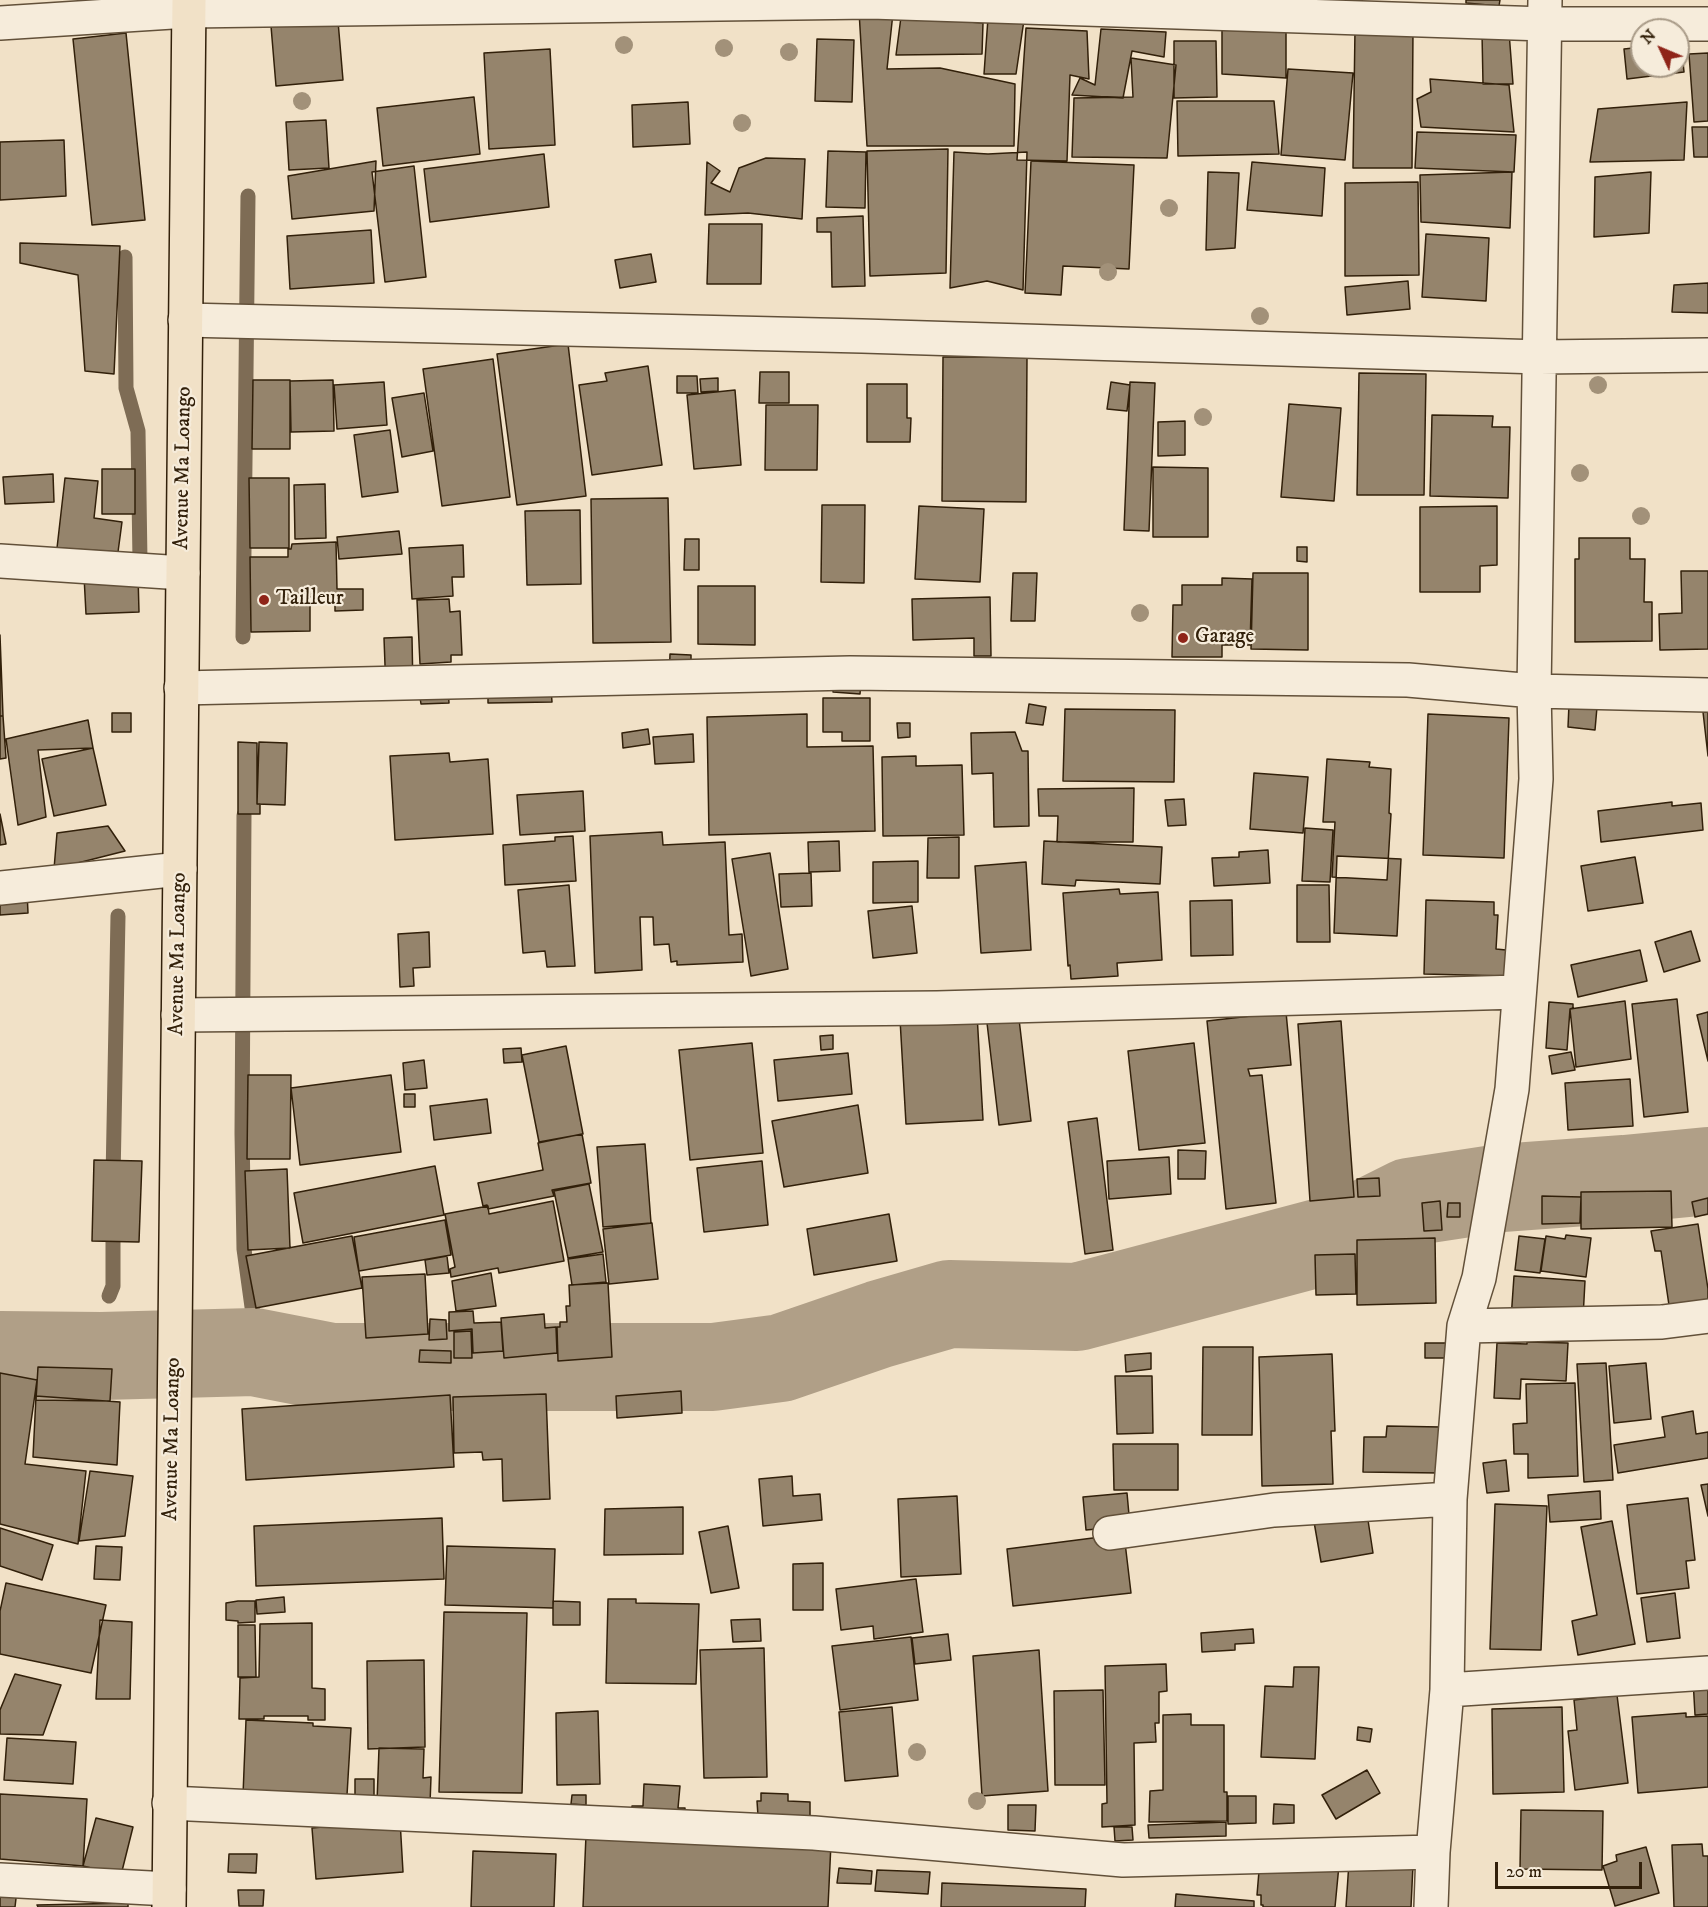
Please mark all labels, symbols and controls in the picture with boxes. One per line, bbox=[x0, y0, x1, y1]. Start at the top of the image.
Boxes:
north arrow bbox=[1630, 18, 1690, 78]
text: N bbox=[1637, 25, 1660, 49]
street label: Avenue Ma Loango bbox=[170, 386, 198, 550]
place label: Tailleur bbox=[276, 587, 344, 613]
marker: Tailleur bbox=[257, 593, 271, 607]
place label: Garage bbox=[1195, 625, 1254, 651]
marker: Garage bbox=[1176, 631, 1190, 645]
street label: Avenue Ma Loango bbox=[165, 872, 193, 1036]
street label: Avenue Ma Loango bbox=[159, 1357, 187, 1521]
scale bar bbox=[1498, 1850, 1645, 1888]
text: 20 m bbox=[1506, 1861, 1542, 1883]

